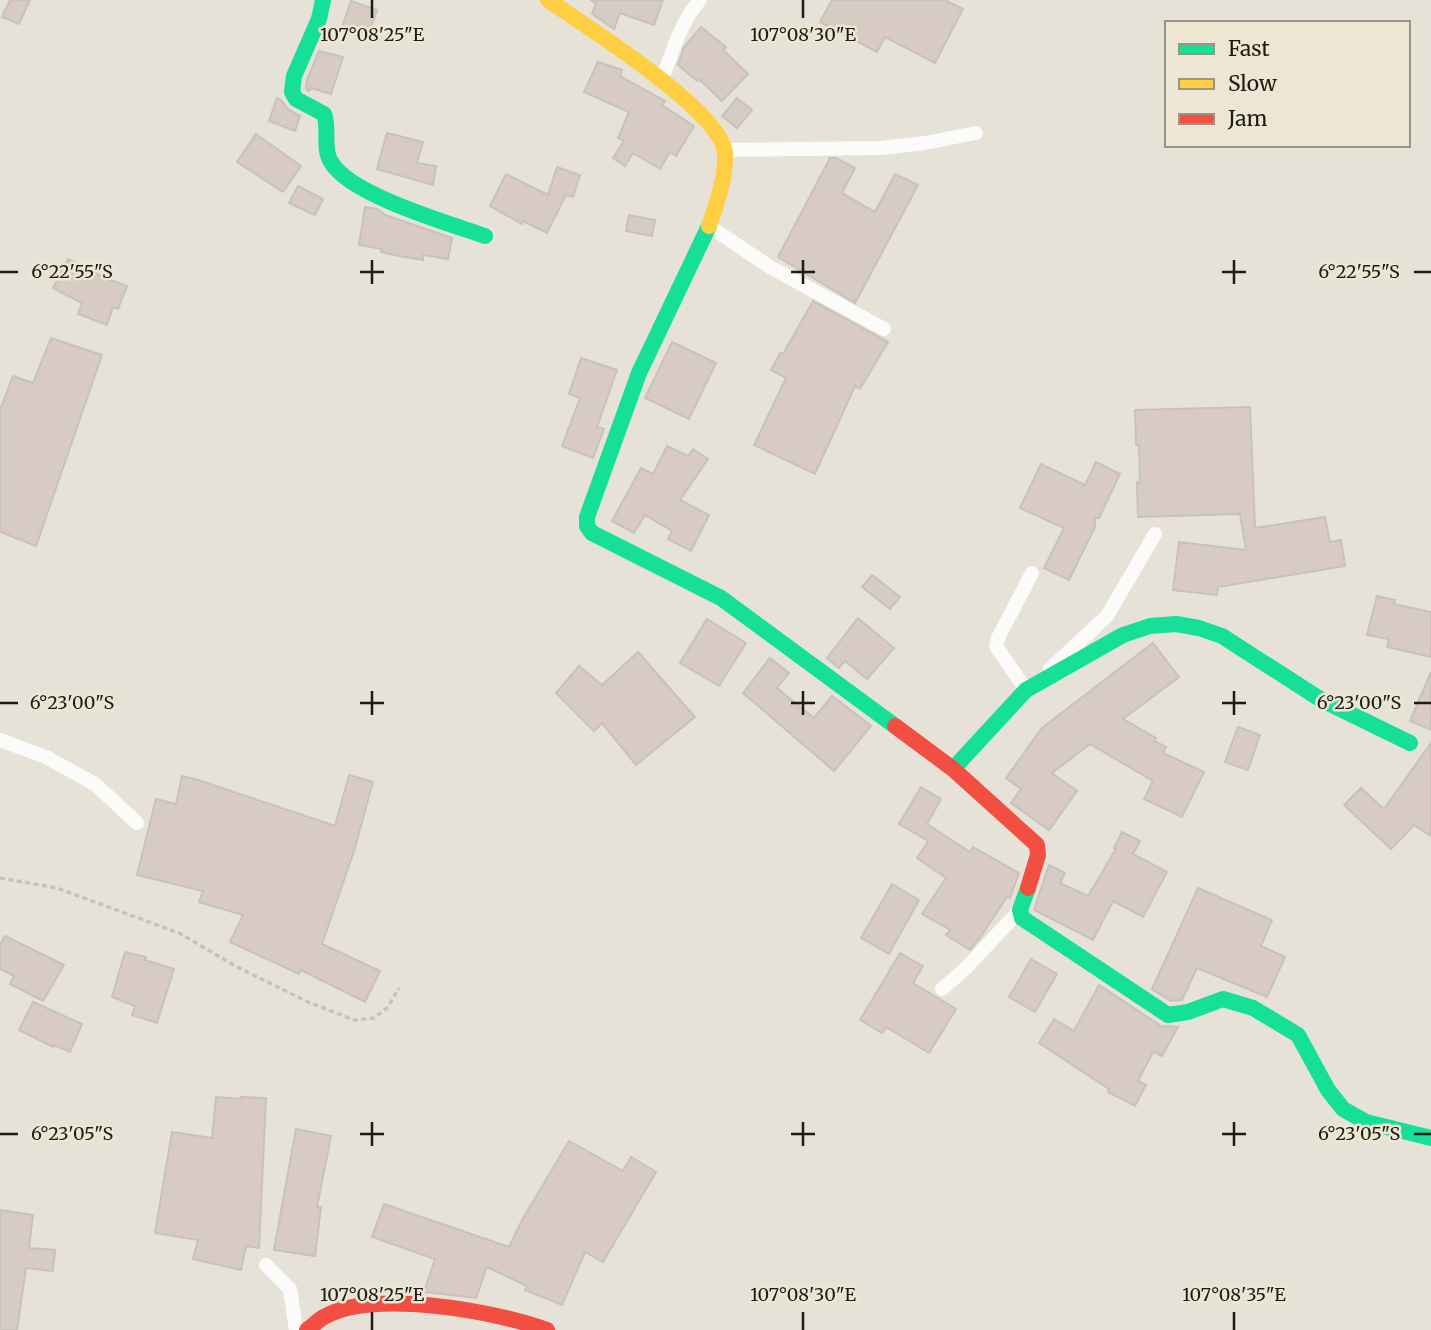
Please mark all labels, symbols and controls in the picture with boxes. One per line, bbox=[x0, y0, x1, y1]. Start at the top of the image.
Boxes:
legend bbox=[1165, 21, 1410, 147]
text: 107°08'25"E bbox=[320, 23, 425, 46]
text: 107°08'30"E bbox=[750, 23, 856, 46]
text: Fast bbox=[1228, 35, 1270, 62]
text: Slow bbox=[1228, 70, 1277, 97]
text: Jam bbox=[1227, 105, 1267, 132]
text: 6°22'55"S bbox=[31, 260, 113, 283]
text: 6°22'55"S bbox=[1318, 260, 1400, 283]
text: 6°23'00"S bbox=[30, 691, 114, 714]
text: 6°23'00"S bbox=[1317, 691, 1401, 714]
text: 6°23'05"S bbox=[31, 1122, 113, 1145]
text: 6°23'05"S bbox=[1318, 1122, 1400, 1145]
text: 107°08'25"E bbox=[320, 1283, 425, 1306]
text: 107°08'30"E bbox=[750, 1283, 856, 1306]
text: 107°08'35"E bbox=[1182, 1283, 1286, 1306]

